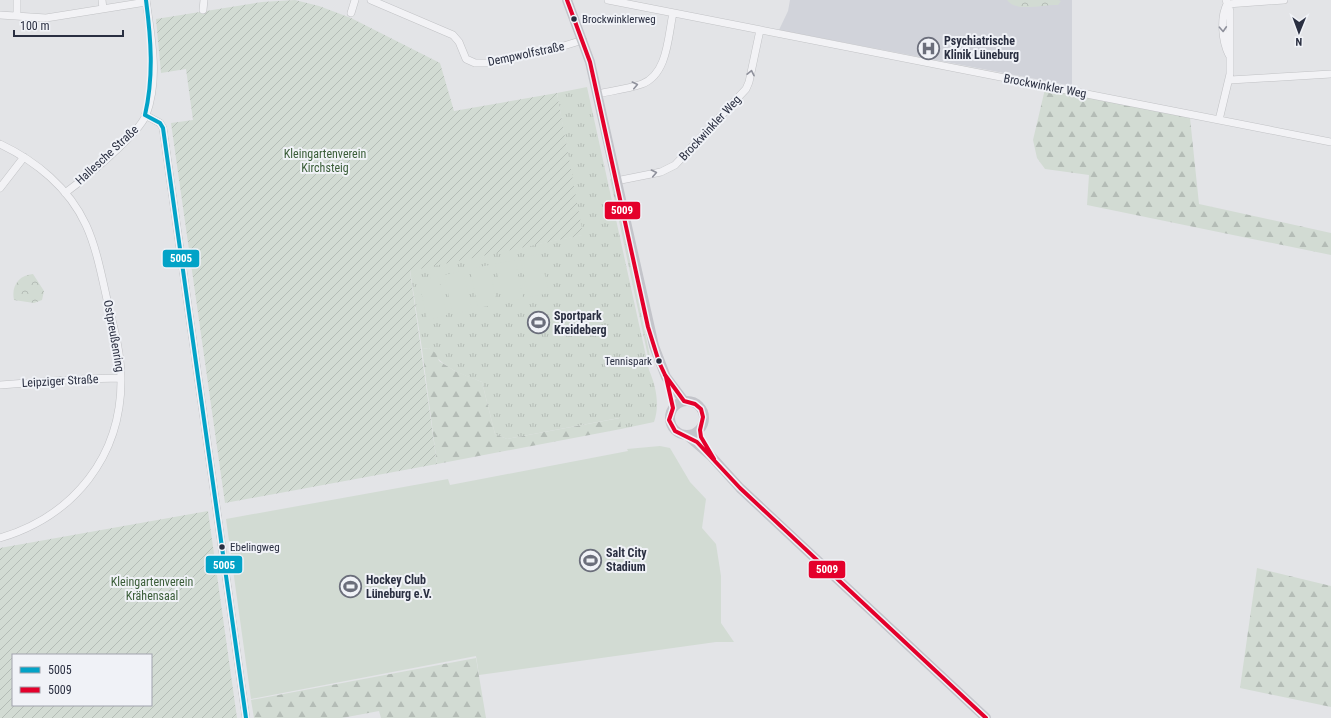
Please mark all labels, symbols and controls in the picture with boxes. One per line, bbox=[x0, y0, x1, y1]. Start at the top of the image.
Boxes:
scale bar bbox=[14, 12, 123, 38]
north arrow bbox=[1279, 12, 1319, 52]
place label: Brockwinklerweg bbox=[582, 13, 656, 26]
marker: Brockwinklerweg bbox=[569, 14, 579, 24]
text: 100 m bbox=[20, 19, 50, 33]
one-way arrow bbox=[1219, 26, 1228, 32]
place label: Psychiatrische Klinik Lüneburg bbox=[944, 34, 1019, 62]
hospital icon: Psychiatrische Klinik Lüneburg bbox=[916, 35, 942, 61]
text: N bbox=[1295, 35, 1302, 48]
street label: Dempwolfstraße bbox=[486, 39, 566, 69]
one-way arrow bbox=[747, 69, 755, 76]
street label: Brockwinkler Weg bbox=[1002, 71, 1088, 101]
one-way arrow bbox=[632, 82, 638, 90]
street label: Brockwinkler Weg bbox=[676, 92, 744, 164]
street label: Hallesche Straße bbox=[73, 122, 141, 188]
park label: Kleingartenverein Kirchsteig bbox=[284, 147, 366, 175]
one-way arrow bbox=[651, 170, 657, 178]
line badge: 5009 bbox=[604, 201, 641, 220]
text: 5009 bbox=[611, 204, 633, 217]
line badge: 5005 bbox=[162, 249, 200, 268]
text: 5005 bbox=[170, 252, 193, 265]
street label: Ostpreußenring bbox=[101, 299, 127, 373]
place label: Sportpark Kreideberg bbox=[554, 309, 607, 337]
sports icon: Sportpark Kreideberg bbox=[526, 310, 552, 336]
place label: Tennispark bbox=[604, 355, 652, 368]
marker: Tennispark bbox=[654, 356, 664, 366]
street label: Leipziger Straße bbox=[21, 372, 99, 390]
place label: Ebelingweg bbox=[230, 541, 280, 554]
marker: Ebelingweg bbox=[217, 542, 227, 552]
place label: Salt City Stadium bbox=[606, 546, 647, 574]
sports icon: Salt City Stadium bbox=[577, 547, 603, 573]
line badge: 5005 bbox=[205, 555, 243, 574]
text: 5005 bbox=[213, 559, 236, 572]
line badge: 5009 bbox=[808, 560, 846, 579]
text: 5009 bbox=[816, 563, 838, 576]
place label: Hockey Club Lüneburg e.V. bbox=[366, 573, 432, 601]
sports icon: Hockey Club Lüneburg e.V. bbox=[338, 574, 364, 600]
park label: Kleingartenverein Krähensaal bbox=[111, 575, 193, 603]
legend bbox=[12, 654, 152, 706]
text: 5005 bbox=[48, 663, 72, 677]
text: 5009 bbox=[48, 683, 72, 697]

